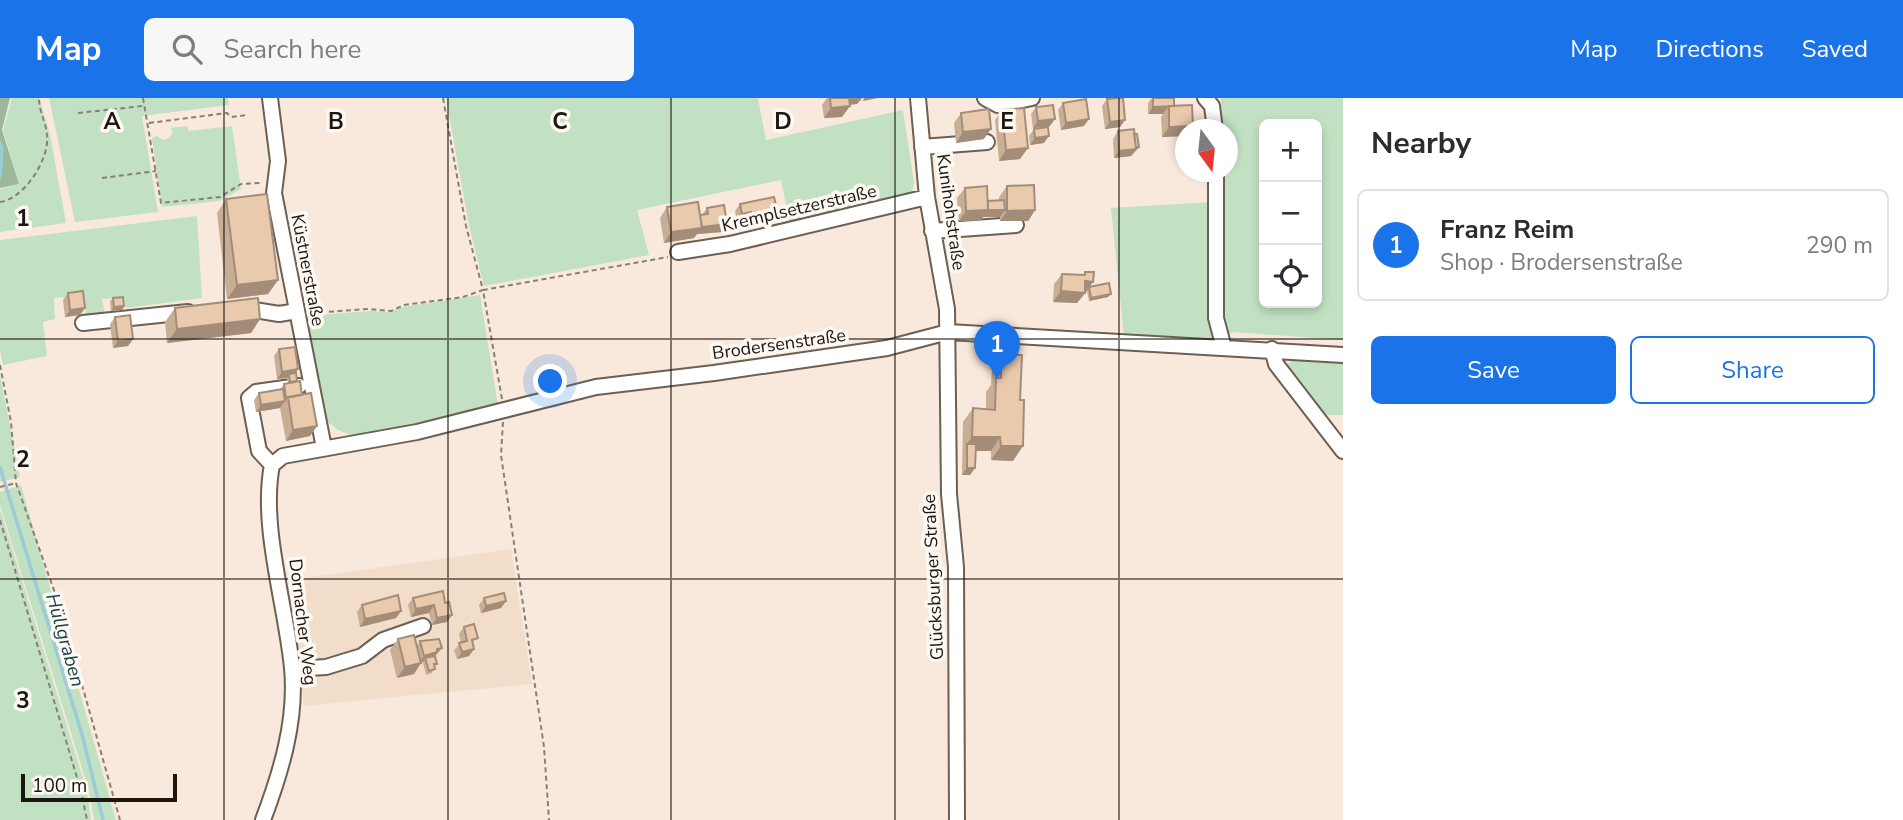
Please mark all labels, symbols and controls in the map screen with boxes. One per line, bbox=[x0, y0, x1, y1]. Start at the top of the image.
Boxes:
search box bbox=[144, 18, 634, 81]
text: Map bbox=[35, 27, 102, 72]
icon: search bbox=[168, 30, 206, 68]
text: Search here bbox=[224, 32, 361, 67]
text: Map bbox=[1570, 33, 1617, 65]
text: Directions bbox=[1655, 33, 1764, 65]
text: Saved bbox=[1802, 33, 1868, 65]
text: A bbox=[103, 106, 121, 137]
text: B bbox=[328, 106, 344, 137]
text: C bbox=[552, 106, 568, 137]
text: D bbox=[774, 106, 792, 137]
text: E bbox=[1000, 106, 1014, 137]
north arrow bbox=[1175, 119, 1238, 182]
map controls bbox=[1259, 119, 1322, 308]
button: + bbox=[1259, 119, 1322, 182]
text: Nearby bbox=[1371, 123, 1471, 164]
street label: Kunihohstraße bbox=[931, 152, 971, 272]
street label: Kremplsetzerstraße bbox=[719, 178, 879, 238]
button: − bbox=[1259, 182, 1322, 245]
text: 1 bbox=[16, 203, 30, 234]
street label: Küstnerstraße bbox=[285, 212, 331, 328]
text: Franz Reim bbox=[1440, 212, 1574, 247]
text: 1 bbox=[1389, 230, 1403, 261]
text: 290 m bbox=[1806, 230, 1873, 261]
button: locate bbox=[1259, 245, 1322, 308]
text: Shop · Brodersenstraße bbox=[1440, 247, 1683, 278]
pin: 1 bbox=[974, 321, 1020, 379]
street label: Brodersenstraße bbox=[711, 323, 847, 365]
button: Save bbox=[1371, 336, 1616, 404]
button: Share bbox=[1630, 336, 1875, 404]
your location bbox=[533, 364, 567, 398]
text: 2 bbox=[16, 444, 30, 475]
street label: Glücksburger Straße bbox=[917, 493, 949, 661]
street label: Dornacher Weg bbox=[283, 557, 323, 687]
water label: Hüllgraben bbox=[39, 590, 91, 690]
text: 3 bbox=[16, 685, 30, 716]
scale bar bbox=[21, 771, 177, 803]
text: 100 m bbox=[32, 773, 87, 799]

